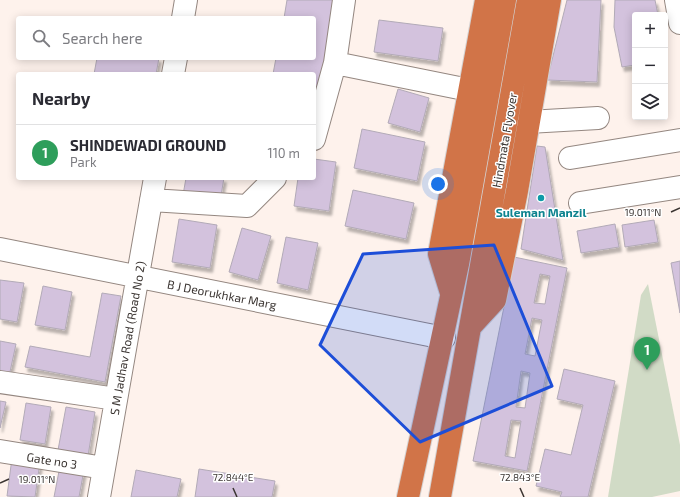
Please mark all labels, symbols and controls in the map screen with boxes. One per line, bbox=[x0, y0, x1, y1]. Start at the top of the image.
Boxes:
map controls bbox=[632, 12, 668, 120]
button: + bbox=[632, 12, 668, 48]
search box bbox=[16, 16, 316, 60]
icon: search bbox=[30, 27, 52, 49]
text: Search here bbox=[62, 29, 143, 47]
button: − bbox=[632, 48, 668, 84]
button: layers bbox=[632, 84, 668, 120]
text: Nearby bbox=[32, 88, 90, 108]
street label: Hindmata Flyover bbox=[489, 91, 519, 189]
text: SHINDEWADI GROUND bbox=[70, 136, 226, 154]
text: 1 bbox=[42, 145, 48, 161]
text: 110 m bbox=[268, 145, 300, 161]
text: Park bbox=[70, 154, 97, 170]
your location bbox=[428, 174, 448, 194]
marker: Suleman Manzil bbox=[536, 193, 546, 203]
place label: Suleman Manzil bbox=[496, 205, 586, 219]
text: 19.011°N bbox=[625, 206, 661, 218]
street label: S M Jadhav Road (Road No 2) bbox=[107, 260, 147, 416]
street label: B J Deorukhkar Marg bbox=[166, 277, 278, 312]
pin: 1 bbox=[634, 337, 660, 370]
street label: Gate no 3 bbox=[26, 449, 78, 471]
text: 72.844°E bbox=[213, 471, 254, 483]
text: 72.843°E bbox=[500, 471, 540, 483]
text: 19.011°N bbox=[19, 473, 55, 485]

